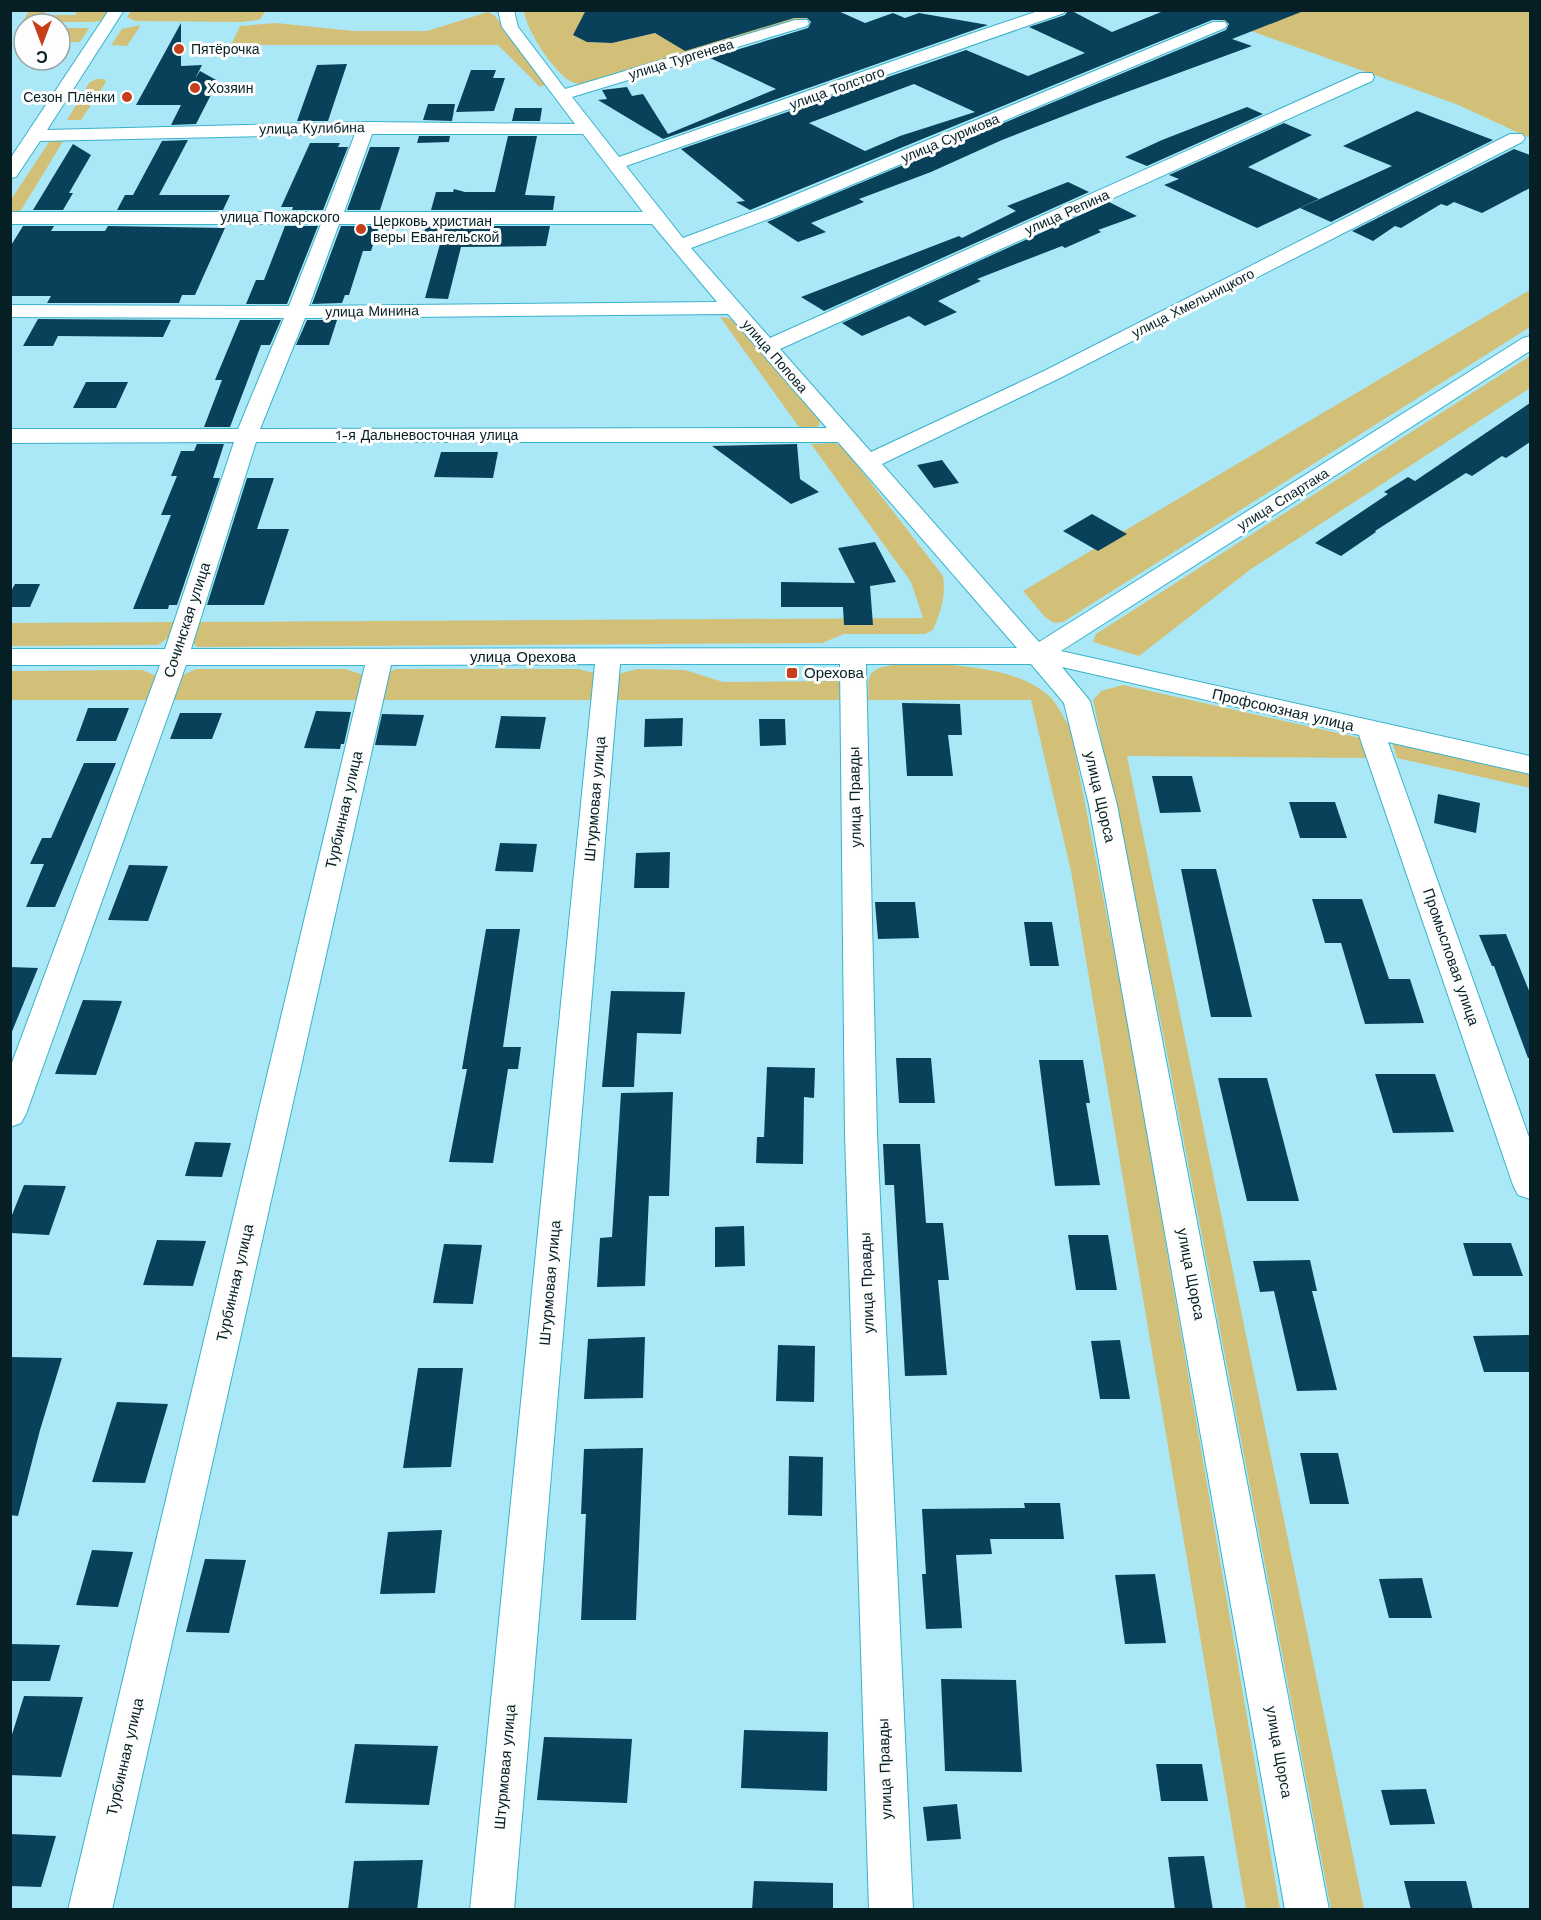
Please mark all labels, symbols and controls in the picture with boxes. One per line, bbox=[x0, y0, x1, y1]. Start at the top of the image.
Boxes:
north arrow bbox=[12, 12, 72, 72]
street label: улица Тургенева bbox=[627, 35, 736, 83]
place label: Пятёрочка bbox=[191, 41, 260, 57]
marker: Пятёрочка bbox=[172, 42, 186, 56]
text: С bbox=[36, 47, 48, 66]
street label: улица Толстого bbox=[787, 63, 887, 113]
place label: Хозяин bbox=[207, 80, 253, 96]
marker: Хозяин bbox=[188, 81, 202, 95]
place label: Сезон Плёнки bbox=[23, 89, 115, 105]
marker: Сезон Плёнки bbox=[120, 90, 134, 104]
street label: улица Сурикова bbox=[899, 110, 1002, 166]
street label: улица Кулибина bbox=[259, 119, 365, 137]
street label: улица Репина bbox=[1022, 186, 1112, 238]
street label: улица Пожарского bbox=[220, 209, 340, 225]
place label: Церковь христиан веры Евангельской bbox=[373, 213, 499, 245]
marker: Церковь христиан веры Евангельской bbox=[354, 222, 368, 236]
street label: улица Хмельницкого bbox=[1129, 265, 1257, 341]
street label: улица Минина bbox=[325, 302, 419, 320]
street label: улица Попова bbox=[739, 316, 811, 396]
street label: 1-я Дальневосточная улица bbox=[336, 427, 519, 443]
street label: улица Спартака bbox=[1234, 464, 1332, 533]
street label: Сочинская улица bbox=[160, 559, 214, 680]
street label: улица Орехова bbox=[470, 648, 577, 666]
place label: Орехова bbox=[804, 664, 864, 682]
marker: Орехова bbox=[785, 666, 799, 680]
street label: Профсоюзная улица bbox=[1210, 685, 1356, 735]
street label: Штурмовая улица bbox=[581, 735, 610, 862]
street label: улица Правды bbox=[845, 746, 865, 848]
street label: Турбинная улица bbox=[322, 749, 366, 871]
street label: улица Щорса bbox=[1081, 750, 1119, 845]
street label: Промысловая улица bbox=[1419, 886, 1483, 1029]
street label: Штурмовая улица bbox=[536, 1219, 565, 1346]
street label: Турбинная улица bbox=[213, 1222, 257, 1344]
street label: улица Щорса bbox=[1173, 1227, 1209, 1322]
street label: улица Правды bbox=[856, 1232, 878, 1334]
street label: Турбинная улица bbox=[103, 1696, 147, 1818]
street label: Штурмовая улица bbox=[491, 1703, 520, 1830]
street label: улица Щорса bbox=[1262, 1705, 1296, 1800]
street label: улица Правды bbox=[874, 1718, 896, 1820]

